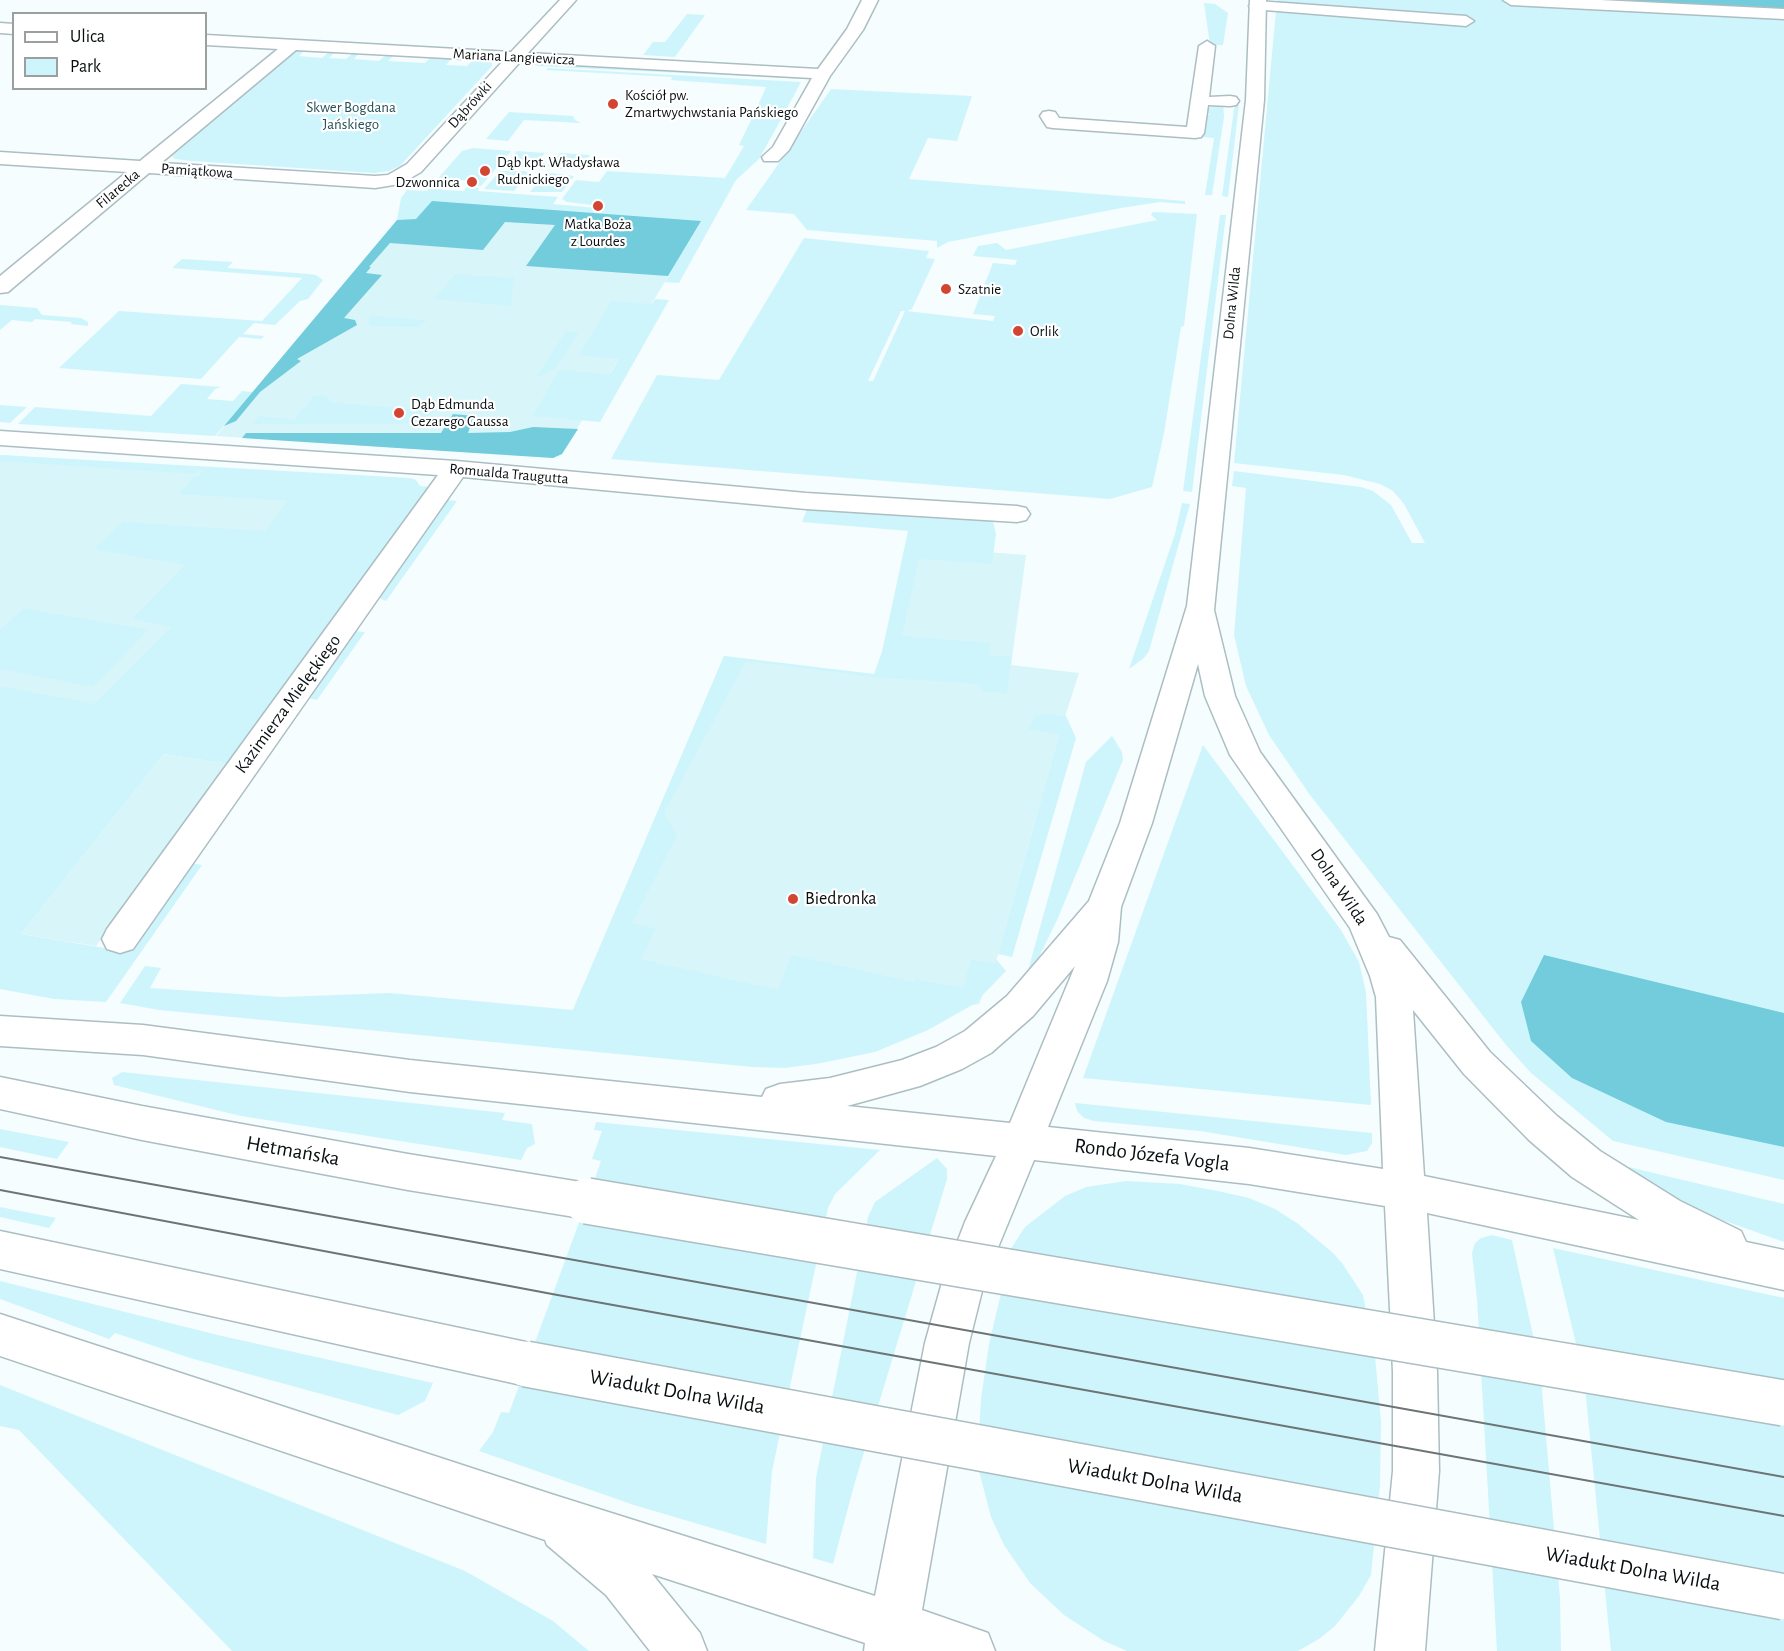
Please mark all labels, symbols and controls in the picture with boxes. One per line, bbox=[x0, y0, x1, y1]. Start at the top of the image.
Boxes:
legend bbox=[12, 12, 207, 90]
text: Ulica bbox=[70, 28, 105, 46]
street label: Mariana Langiewicza bbox=[453, 45, 575, 69]
text: Park bbox=[70, 58, 101, 76]
street label: Dąbrówki bbox=[444, 78, 496, 132]
place label: Kościół pw. Zmartwychwstania Pańskiego bbox=[625, 86, 798, 121]
marker: Kościół pw. Zmartwychwstania Pańskiego bbox=[606, 97, 620, 111]
park label: Skwer Bogdana Jańskiego bbox=[306, 98, 396, 133]
place label: Dąb kpt. Władysława Rudnickiego bbox=[497, 153, 620, 188]
street label: Pamiątkowa bbox=[160, 160, 234, 182]
marker: Dąb kpt. Władysława Rudnickiego bbox=[478, 164, 492, 178]
street label: Filarecka bbox=[92, 166, 144, 212]
place label: Dzwonnica bbox=[396, 173, 460, 191]
marker: Dzwonnica bbox=[465, 175, 479, 189]
marker: Matka Boża z Lourdes bbox=[591, 199, 605, 213]
place label: Matka Boża z Lourdes bbox=[564, 215, 632, 250]
street label: Dolna Wilda bbox=[1219, 266, 1245, 340]
place label: Szatnie bbox=[958, 280, 1001, 298]
marker: Szatnie bbox=[939, 282, 953, 296]
place label: Orlik bbox=[1030, 322, 1059, 340]
marker: Orlik bbox=[1011, 324, 1025, 338]
place label: Dąb Edmunda Cezarego Gaussa bbox=[411, 395, 509, 430]
marker: Dąb Edmunda Cezarego Gaussa bbox=[392, 406, 406, 420]
street label: Romualda Traugutta bbox=[449, 460, 569, 488]
street label: Kazimierza Mielęckiego bbox=[230, 630, 346, 778]
street label: Dolna Wilda bbox=[1305, 844, 1373, 930]
place label: Biedronka bbox=[805, 888, 877, 910]
marker: Biedronka bbox=[786, 892, 800, 906]
street label: Hetmańska bbox=[244, 1130, 342, 1172]
street label: Rondo Józefa Vogla bbox=[1073, 1133, 1231, 1177]
street label: Wiadukt Dolna Wilda bbox=[587, 1364, 767, 1420]
street label: Wiadukt Dolna Wilda bbox=[1065, 1453, 1245, 1509]
street label: Wiadukt Dolna Wilda bbox=[1543, 1541, 1723, 1597]

